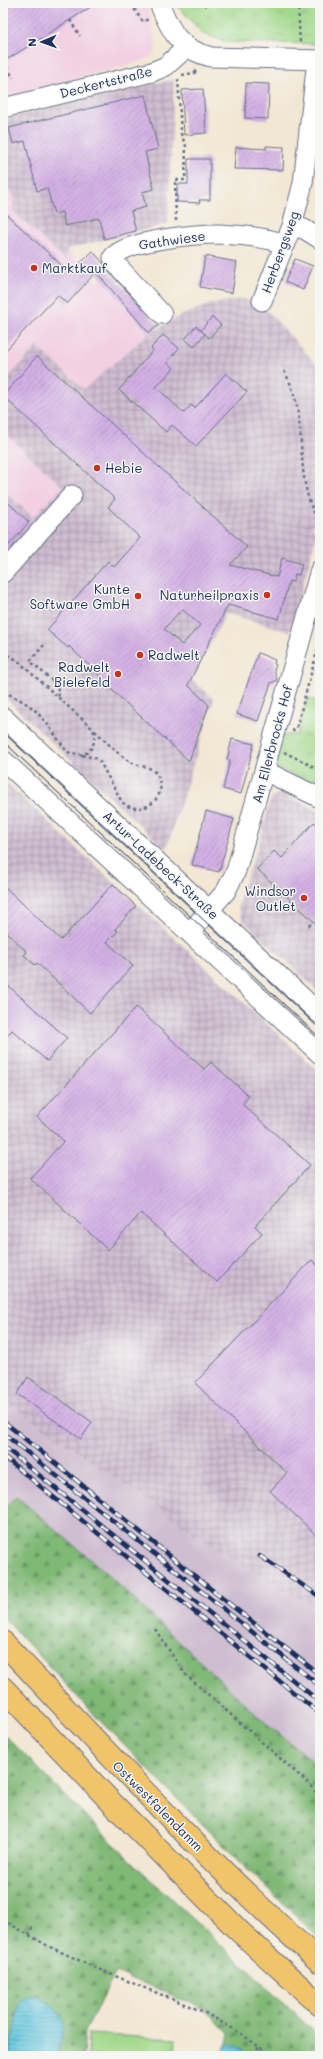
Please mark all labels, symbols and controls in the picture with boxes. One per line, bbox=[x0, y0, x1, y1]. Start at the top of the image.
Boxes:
north arrow bbox=[22, 22, 62, 62]
text: N bbox=[24, 38, 39, 47]
street label: Deckertstraße bbox=[58, 62, 154, 101]
street label: Herbergsweg bbox=[257, 208, 302, 295]
street label: Gathwiese bbox=[137, 226, 206, 253]
place label: Marktkauf bbox=[42, 259, 108, 276]
marker: Marktkauf bbox=[29, 263, 39, 273]
place label: Hebie bbox=[105, 459, 143, 476]
marker: Hebie bbox=[92, 463, 102, 473]
place label: Kunte Software GmbH bbox=[30, 580, 130, 612]
place label: Naturheilpraxis bbox=[160, 586, 259, 603]
marker: Naturheilpraxis bbox=[262, 590, 272, 600]
marker: Kunte Software GmbH bbox=[133, 591, 143, 601]
place label: Radwelt bbox=[148, 646, 200, 663]
marker: Radwelt bbox=[135, 650, 145, 660]
place label: Radwelt Bielefeld bbox=[54, 658, 110, 690]
marker: Radwelt Bielefeld bbox=[113, 669, 123, 679]
street label: Am Ellerbrocks Hof bbox=[248, 682, 296, 805]
street label: Artur-Ladebeck-Straße bbox=[100, 807, 223, 923]
place label: Windsor Outlet bbox=[245, 882, 296, 914]
marker: Windsor Outlet bbox=[299, 893, 309, 903]
street label: Ostwestfalendamm bbox=[109, 1757, 207, 1855]

